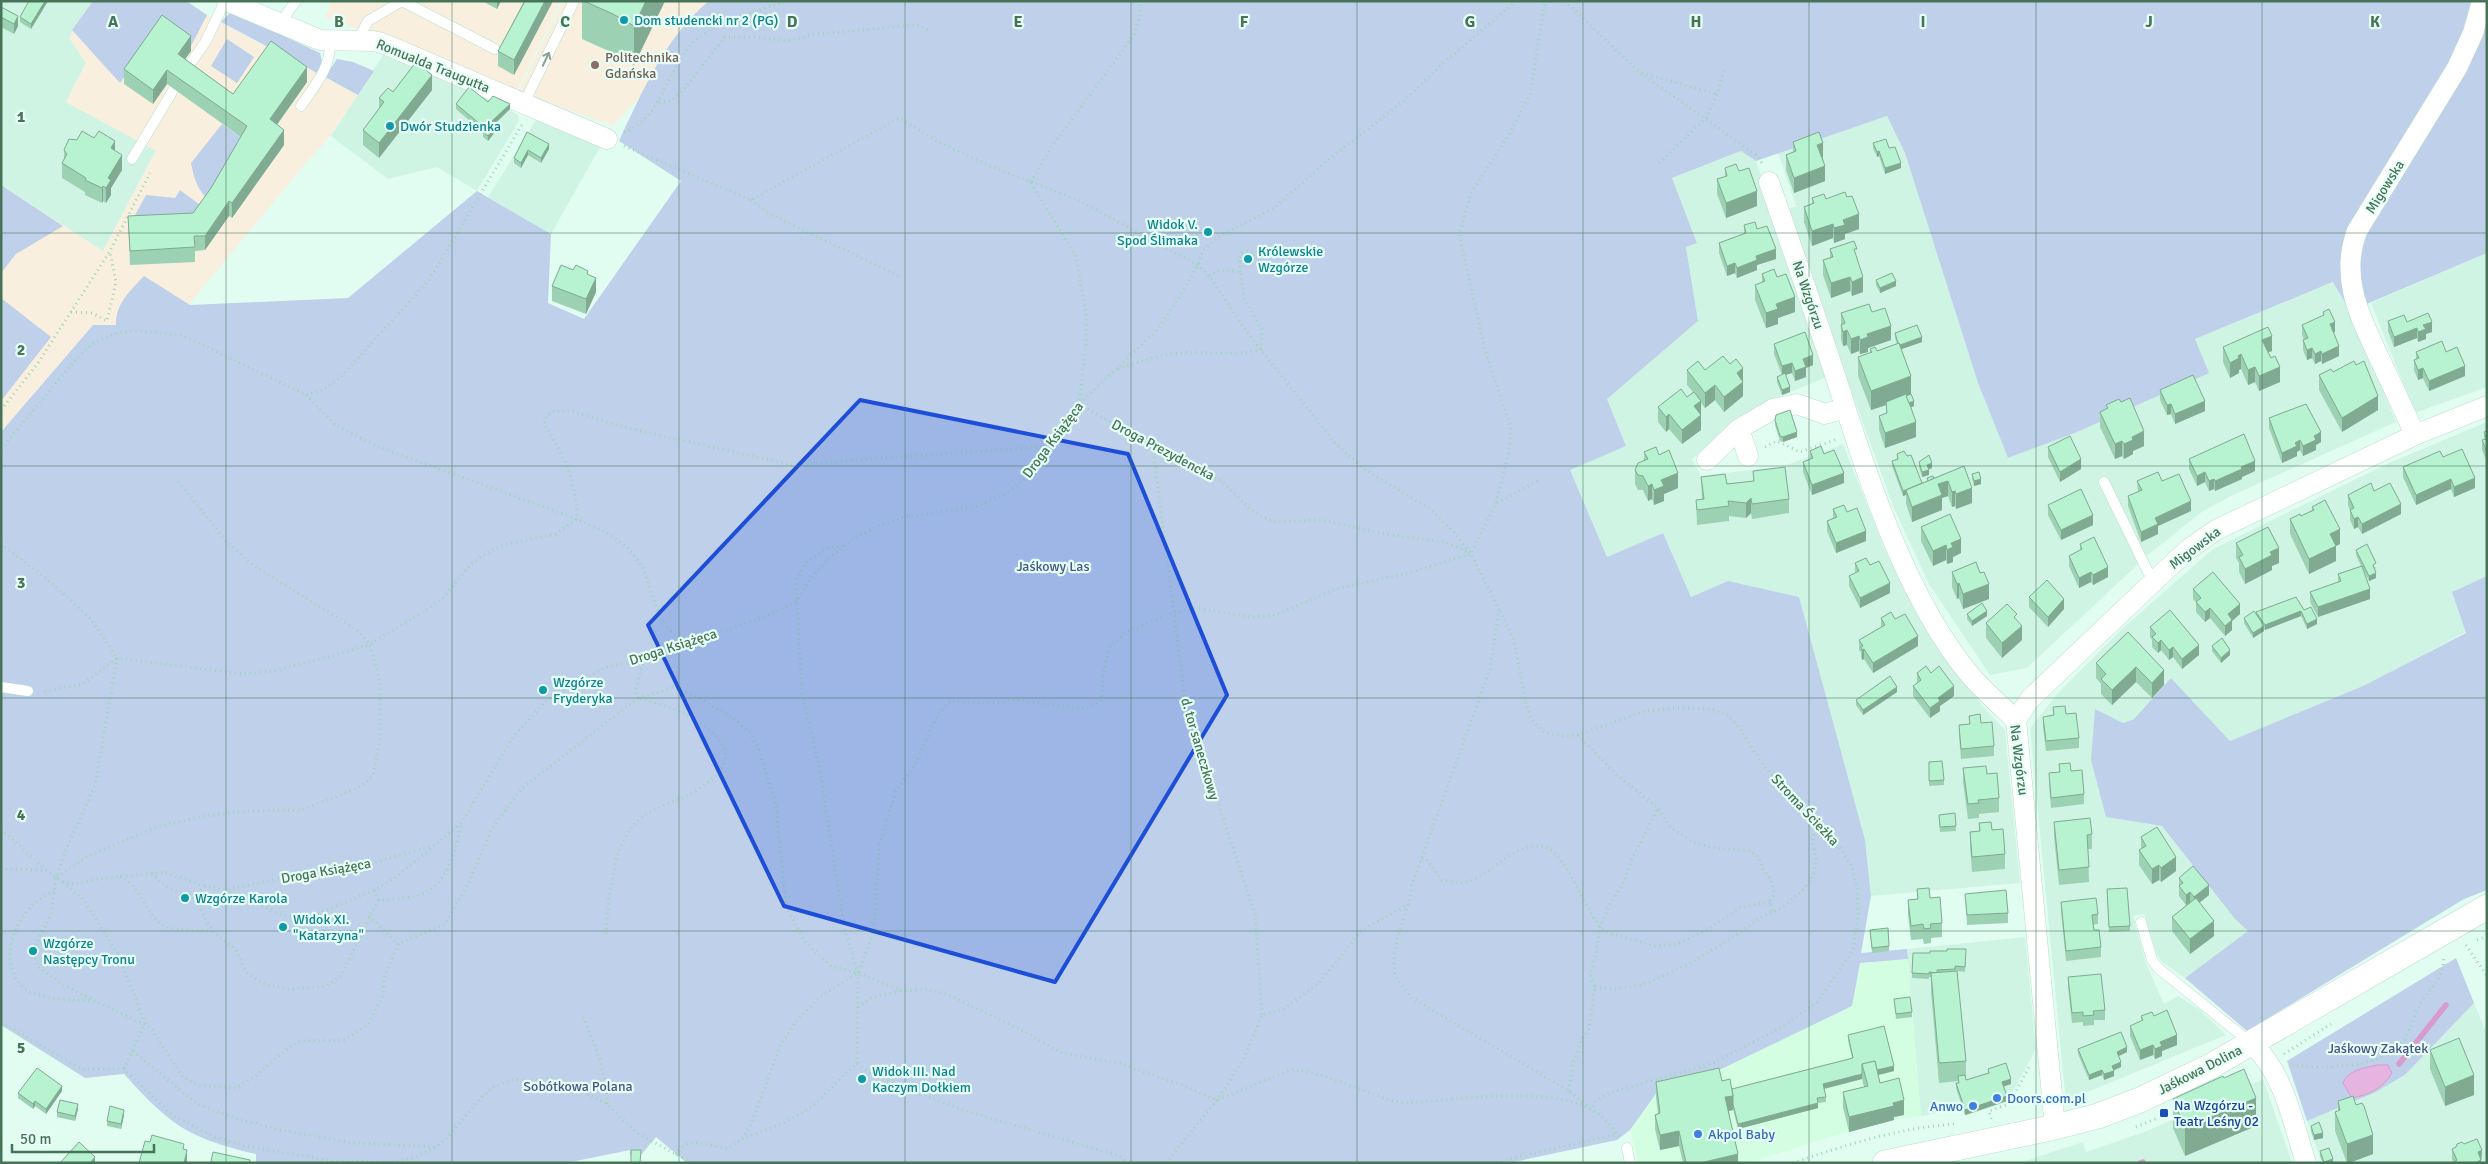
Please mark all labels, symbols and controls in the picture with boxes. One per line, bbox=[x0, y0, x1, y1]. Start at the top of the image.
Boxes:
text: A bbox=[108, 12, 119, 32]
text: B bbox=[334, 12, 344, 32]
text: C bbox=[560, 12, 570, 32]
place label: Dom studencki nr 2 (PG) bbox=[634, 12, 778, 29]
text: D bbox=[787, 12, 798, 32]
text: E bbox=[1013, 12, 1023, 32]
text: F bbox=[1240, 12, 1249, 32]
text: G bbox=[1465, 12, 1475, 32]
text: H bbox=[1691, 12, 1701, 32]
text: I bbox=[1920, 12, 1926, 32]
text: J bbox=[2145, 12, 2153, 32]
text: K bbox=[2370, 12, 2380, 32]
marker: Dom studencki nr 2 (PG) bbox=[618, 14, 630, 26]
street label: Romualda Traugutta bbox=[374, 35, 492, 97]
place label: Politechnika Gdańska bbox=[605, 49, 679, 82]
one-way arrow bbox=[541, 52, 551, 67]
marker: Politechnika Gdańska bbox=[589, 59, 601, 71]
text: 1 bbox=[17, 107, 26, 127]
place label: Dwór Studzienka bbox=[400, 118, 501, 135]
marker: Dwór Studzienka bbox=[384, 120, 396, 132]
street label: Migowska bbox=[2362, 157, 2408, 217]
place label: Widok V. Spod Ślimaka bbox=[1117, 216, 1198, 249]
marker: Widok V. Spod Ślimaka bbox=[1202, 226, 1214, 238]
place label: Królewskie Wzgórze bbox=[1258, 243, 1323, 276]
marker: Królewskie Wzgórze bbox=[1242, 253, 1254, 265]
street label: Na Wzgórzu bbox=[1788, 259, 1828, 331]
text: 2 bbox=[17, 340, 25, 360]
street label: Droga Książęca bbox=[1019, 399, 1087, 481]
street label: Droga Prezydencka bbox=[1109, 416, 1217, 484]
street label: Migowska bbox=[2166, 523, 2224, 573]
park label: Jaśkowy Las bbox=[1016, 558, 1090, 575]
text: 3 bbox=[17, 573, 25, 593]
street label: Droga Książęca bbox=[627, 625, 719, 669]
place label: Wzgórze Fryderyka bbox=[553, 674, 613, 707]
marker: Wzgórze Fryderyka bbox=[537, 684, 549, 696]
street label: d. tor saneczkowy bbox=[1177, 696, 1223, 803]
street label: Na Wzgórzu bbox=[2006, 724, 2032, 796]
street label: Stroma Ścieżka bbox=[1767, 771, 1843, 849]
text: 4 bbox=[17, 805, 26, 825]
street label: Droga Książęca bbox=[280, 855, 372, 887]
place label: Wzgórze Karola bbox=[195, 890, 288, 907]
marker: Wzgórze Karola bbox=[179, 892, 191, 904]
place label: Widok XI. "Katarzyna" bbox=[293, 911, 364, 944]
marker: Widok XI. "Katarzyna" bbox=[277, 921, 289, 933]
place label: Wzgórze Następcy Tronu bbox=[43, 935, 135, 968]
marker: Wzgórze Następcy Tronu bbox=[27, 945, 39, 957]
text: 5 bbox=[17, 1038, 25, 1058]
park label: Jaśkowy Zakątek bbox=[2328, 1040, 2428, 1057]
street label: Jaśkowa Dolina bbox=[2155, 1042, 2245, 1098]
place label: Widok III. Nad Kaczym Dołkiem bbox=[872, 1063, 971, 1096]
marker: Widok III. Nad Kaczym Dołkiem bbox=[856, 1073, 868, 1085]
park label: Sobótkowa Polana bbox=[523, 1078, 633, 1095]
place label: Doors.com.pl bbox=[2007, 1090, 2086, 1107]
marker: Doors.com.pl bbox=[1991, 1092, 2003, 1104]
place label: Na Wzgórzu - Teatr Leśny 02 bbox=[2174, 1097, 2259, 1130]
place label: Anwo bbox=[1930, 1098, 1963, 1115]
marker: Anwo bbox=[1967, 1100, 1979, 1112]
marker: Na Wzgórzu - Teatr Leśny 02 bbox=[2158, 1107, 2170, 1119]
scale bar bbox=[12, 1122, 155, 1154]
place label: Akpol Baby bbox=[1708, 1126, 1775, 1143]
marker: Akpol Baby bbox=[1692, 1128, 1704, 1140]
text: 50 m bbox=[20, 1130, 51, 1148]

